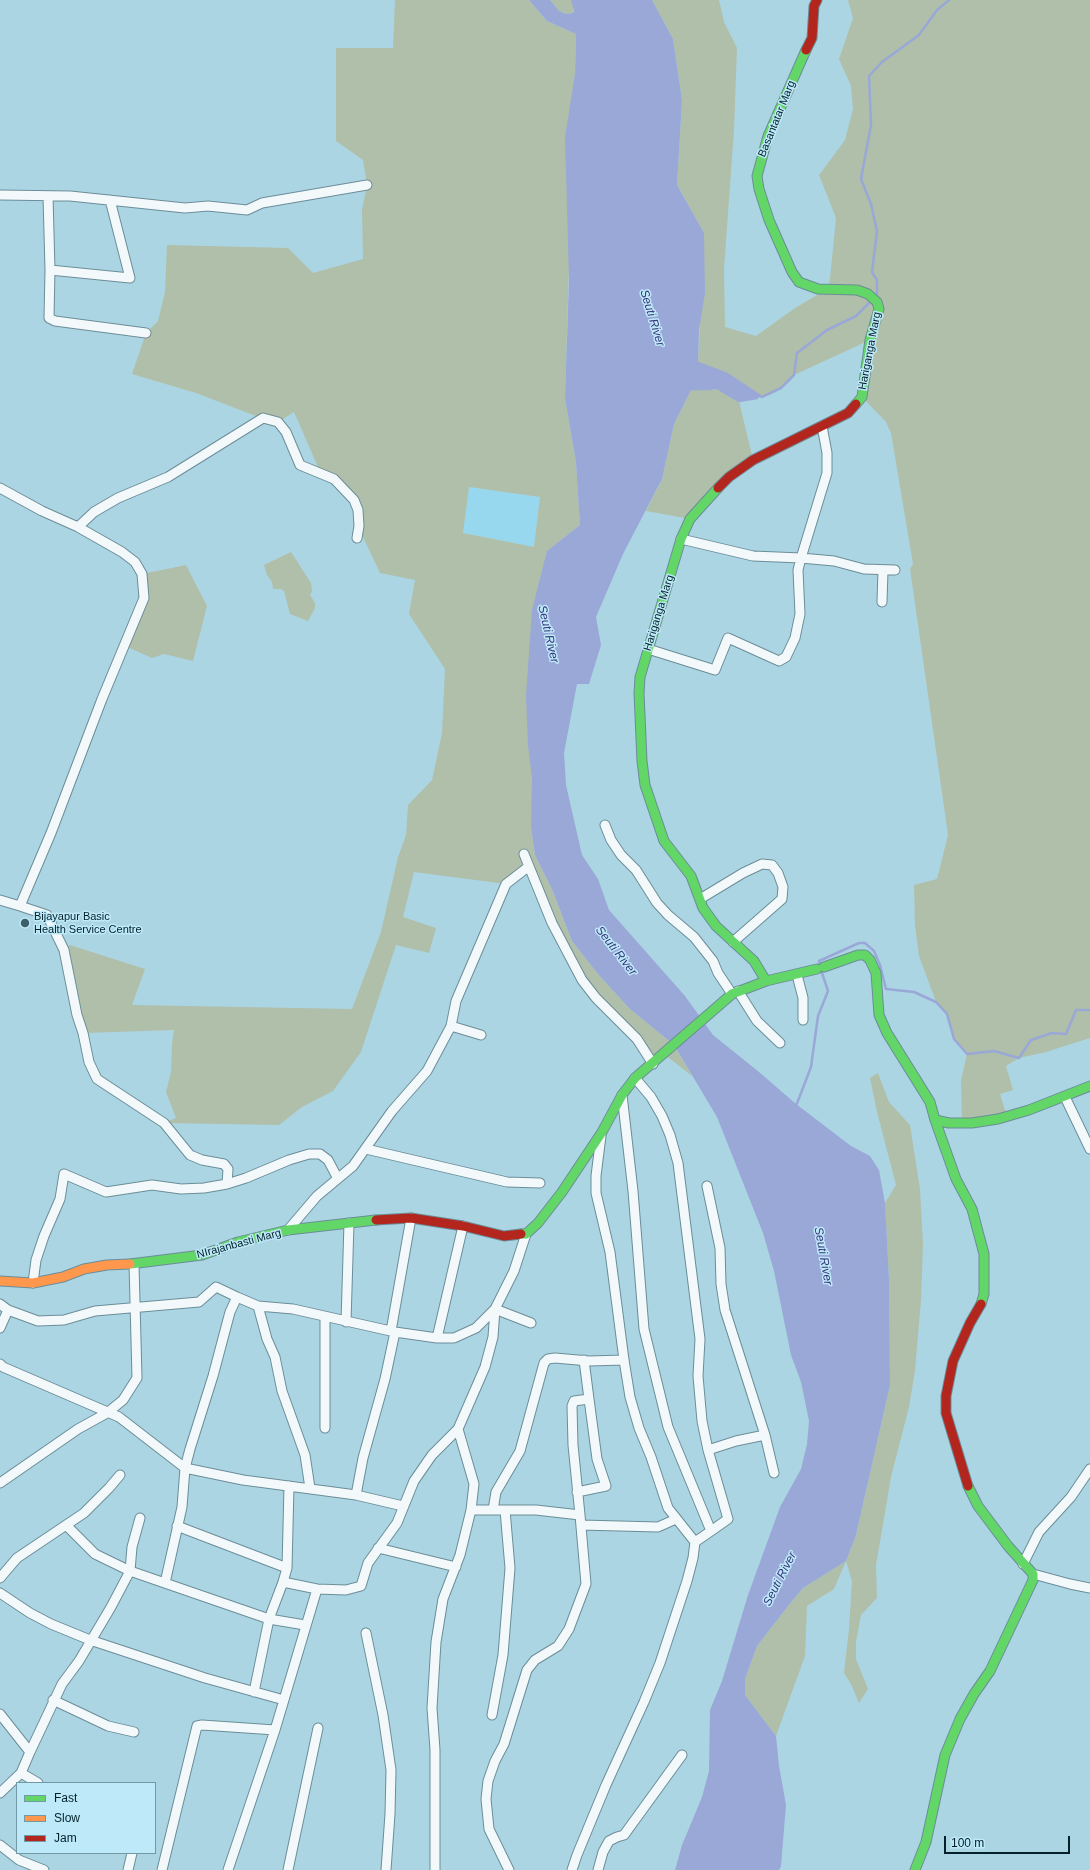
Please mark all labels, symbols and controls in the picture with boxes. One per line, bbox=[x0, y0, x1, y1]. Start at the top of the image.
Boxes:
street label: Basantatar Marg bbox=[756, 79, 798, 159]
water label: Seuti River bbox=[637, 288, 667, 348]
street label: Hariganga Marg bbox=[856, 311, 884, 391]
street label: Hariganga Marg bbox=[641, 573, 677, 653]
water label: Seuti River bbox=[534, 604, 562, 664]
place label: Bijayapur Basic Health Service Centre bbox=[34, 910, 142, 936]
marker: Bijayapur Basic Health Service Centre bbox=[19, 917, 31, 929]
water label: Seuti River bbox=[592, 923, 640, 979]
street label: NIrajanbasti Marg bbox=[195, 1226, 283, 1262]
water label: Seuti River bbox=[811, 1226, 835, 1286]
water label: Seuti River bbox=[760, 1550, 800, 1608]
legend bbox=[16, 1782, 156, 1854]
text: Fast bbox=[54, 1791, 77, 1805]
text: Slow bbox=[54, 1811, 80, 1825]
scale bar bbox=[946, 1828, 1072, 1854]
text: Jam bbox=[54, 1831, 77, 1845]
text: 100 m bbox=[951, 1836, 984, 1850]

